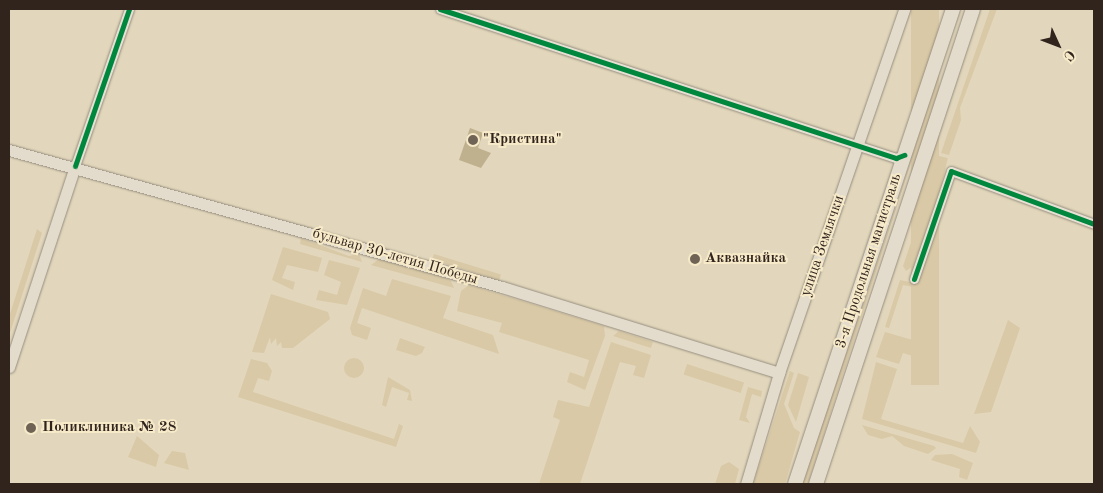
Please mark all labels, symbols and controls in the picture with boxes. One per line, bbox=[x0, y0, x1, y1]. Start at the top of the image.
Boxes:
north arrow bbox=[1033, 20, 1083, 70]
text: С bbox=[1061, 47, 1077, 63]
place label: "Кристина" bbox=[483, 131, 562, 149]
marker: "Кристина" bbox=[467, 134, 479, 146]
street label: 3-я Продольная магистраль bbox=[832, 171, 906, 351]
street label: улица Землячки bbox=[797, 193, 849, 299]
street label: бульвар 30-летия Победы bbox=[310, 225, 480, 289]
place label: Аквазнайка bbox=[705, 250, 786, 268]
marker: Аквазнайка bbox=[689, 253, 701, 265]
place label: Поликлиника № 28 bbox=[42, 419, 176, 437]
marker: Поликлиника № 28 bbox=[24, 421, 38, 435]

